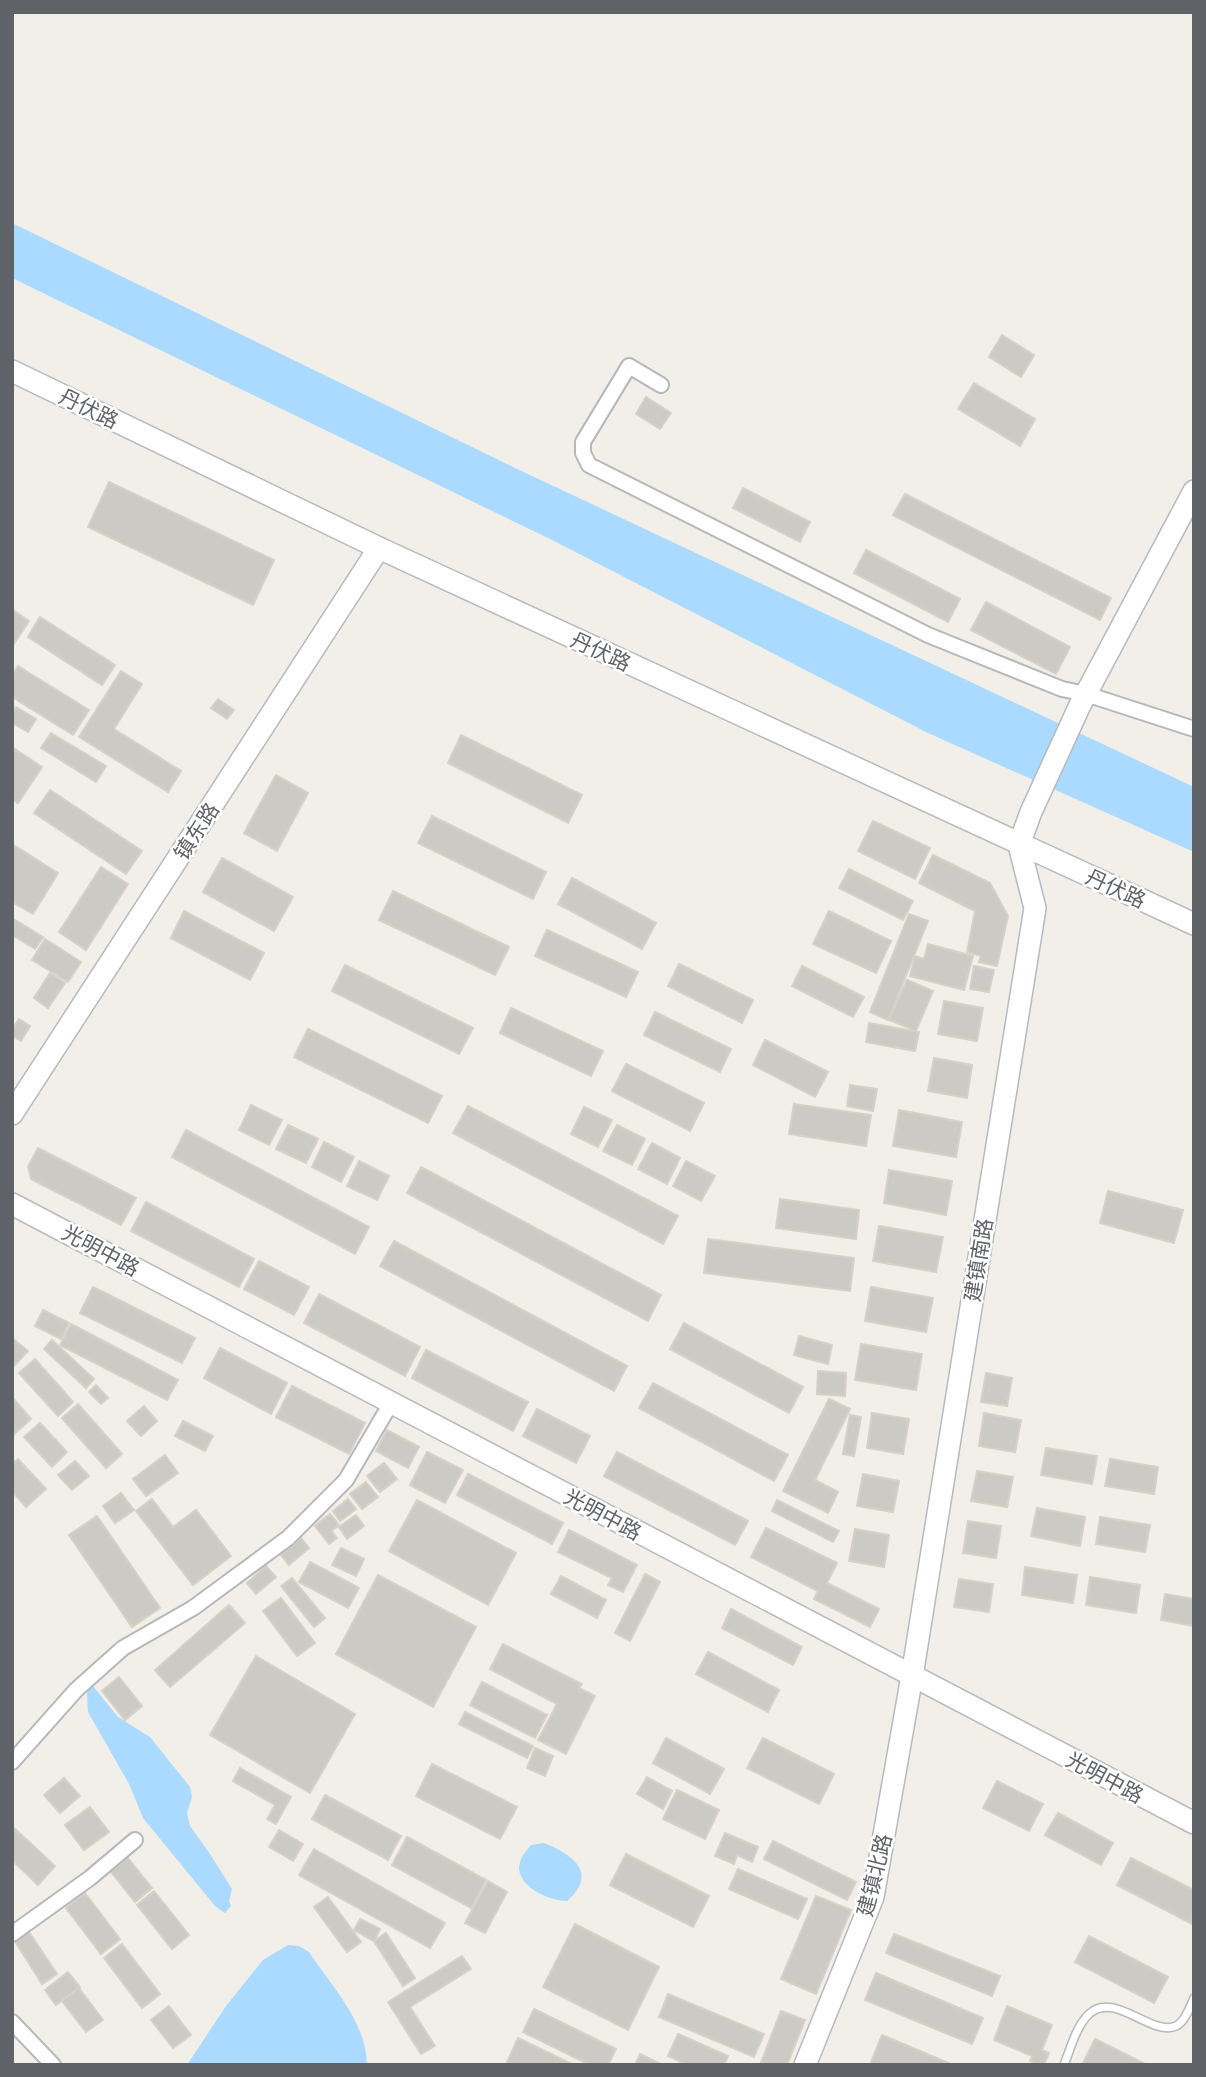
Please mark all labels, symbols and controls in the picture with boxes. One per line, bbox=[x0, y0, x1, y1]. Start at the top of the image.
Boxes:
street label: 丹伏路 bbox=[55, 383, 123, 433]
street label: 丹伏路 bbox=[567, 627, 635, 675]
street label: 镇东路 bbox=[169, 798, 223, 864]
street label: 丹伏路 bbox=[1082, 864, 1150, 912]
street label: 建镇南路 bbox=[960, 1217, 996, 1303]
street label: 光明中路 bbox=[58, 1220, 144, 1280]
street label: 光明中路 bbox=[560, 1484, 646, 1544]
street label: 光明中路 bbox=[1062, 1747, 1148, 1807]
street label: 建镇北路 bbox=[852, 1831, 896, 1919]

